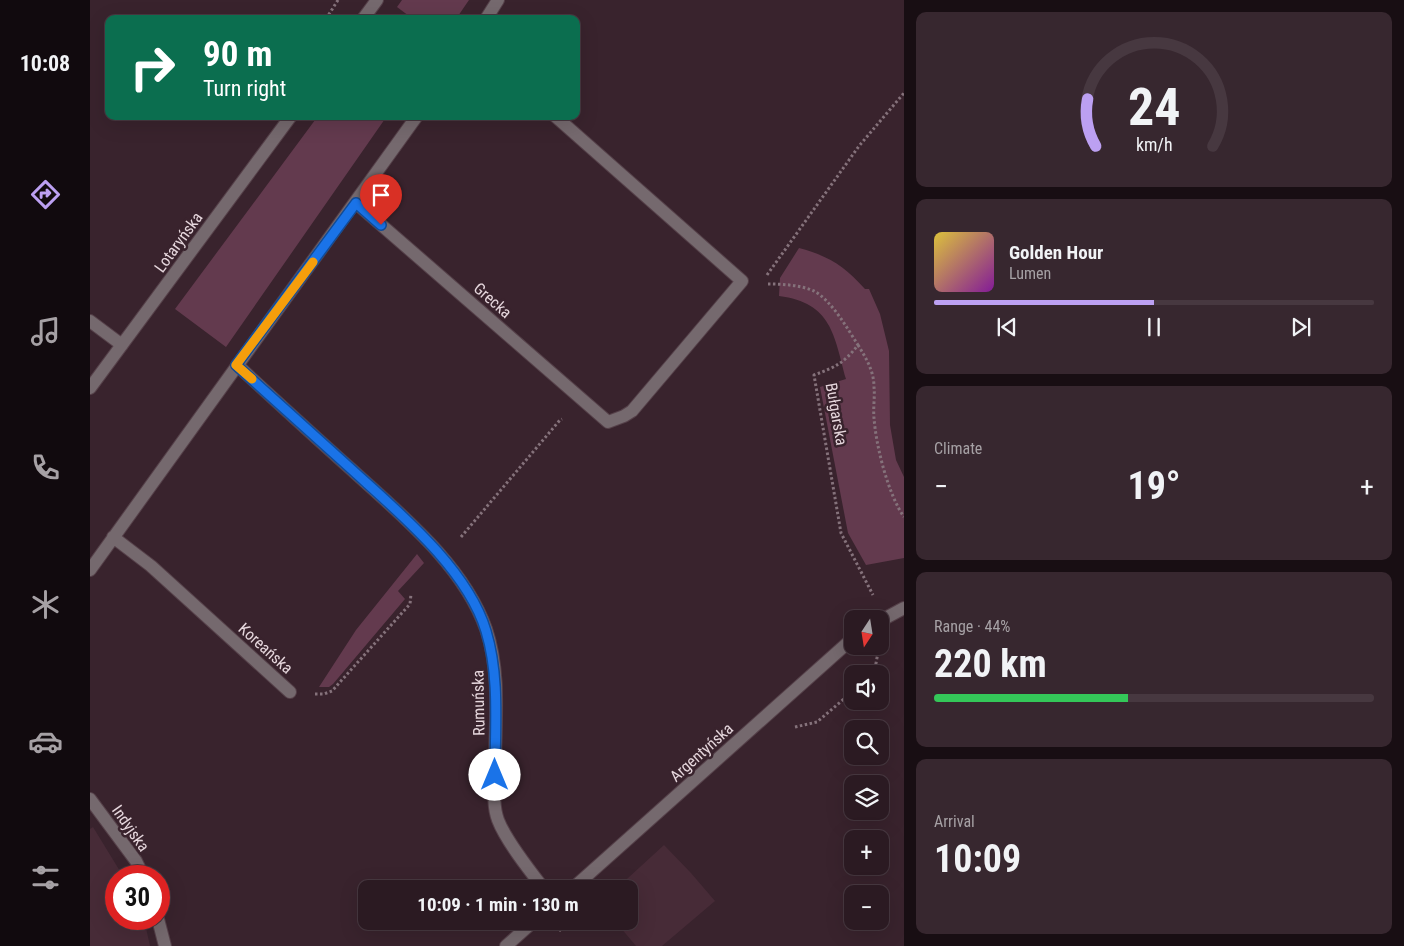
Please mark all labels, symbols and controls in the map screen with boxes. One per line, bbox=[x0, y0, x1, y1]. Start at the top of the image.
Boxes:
text: 90 m bbox=[203, 34, 272, 75]
icon: right bbox=[120, 35, 185, 100]
text: 10:08 bbox=[20, 51, 70, 76]
text: Turn right bbox=[203, 76, 286, 101]
text: 24 bbox=[1128, 77, 1180, 138]
text: km/h bbox=[1136, 134, 1172, 155]
pin bbox=[360, 174, 402, 225]
icon: directions bbox=[28, 177, 63, 212]
icon: arrive bbox=[367, 181, 395, 209]
street label: Lotaryńska bbox=[150, 209, 207, 276]
text: Golden Hour bbox=[1009, 241, 1103, 264]
text: Lumen bbox=[1009, 264, 1051, 283]
street label: Grecka bbox=[470, 279, 515, 322]
icon: previous bbox=[993, 313, 1021, 341]
icon: pause bbox=[1140, 313, 1168, 341]
icon: next bbox=[1287, 313, 1315, 341]
icon: music bbox=[28, 314, 63, 349]
street label: Bułgarska bbox=[822, 381, 851, 447]
text: Climate bbox=[934, 439, 982, 458]
icon: phone bbox=[28, 450, 63, 485]
text: 19° bbox=[1127, 464, 1181, 508]
text: − bbox=[934, 470, 948, 503]
text: + bbox=[1360, 470, 1374, 503]
icon: climate bbox=[28, 587, 63, 622]
north arrow bbox=[844, 610, 889, 655]
map controls bbox=[844, 610, 889, 930]
text: Range · 44% bbox=[934, 617, 1010, 636]
street label: Koreańska bbox=[235, 619, 297, 678]
text: 220 km bbox=[934, 642, 1047, 686]
button: sound bbox=[844, 665, 889, 710]
street label: Rumuńska bbox=[468, 670, 489, 736]
street label: Argentyńska bbox=[666, 719, 737, 786]
button: search bbox=[844, 720, 889, 765]
icon: car bbox=[28, 724, 63, 759]
position arrow bbox=[468, 748, 520, 800]
button: layers bbox=[844, 775, 889, 820]
street label: Indyjska bbox=[108, 801, 153, 855]
text: Arrival bbox=[934, 812, 975, 831]
button: + bbox=[844, 830, 889, 875]
text: 10:09 bbox=[934, 837, 1021, 881]
icon: filters bbox=[28, 860, 63, 895]
speed limit sign: 30 bbox=[105, 865, 170, 930]
button: − bbox=[844, 885, 889, 930]
text: 10:09 · 1 min · 130 m bbox=[417, 893, 579, 916]

